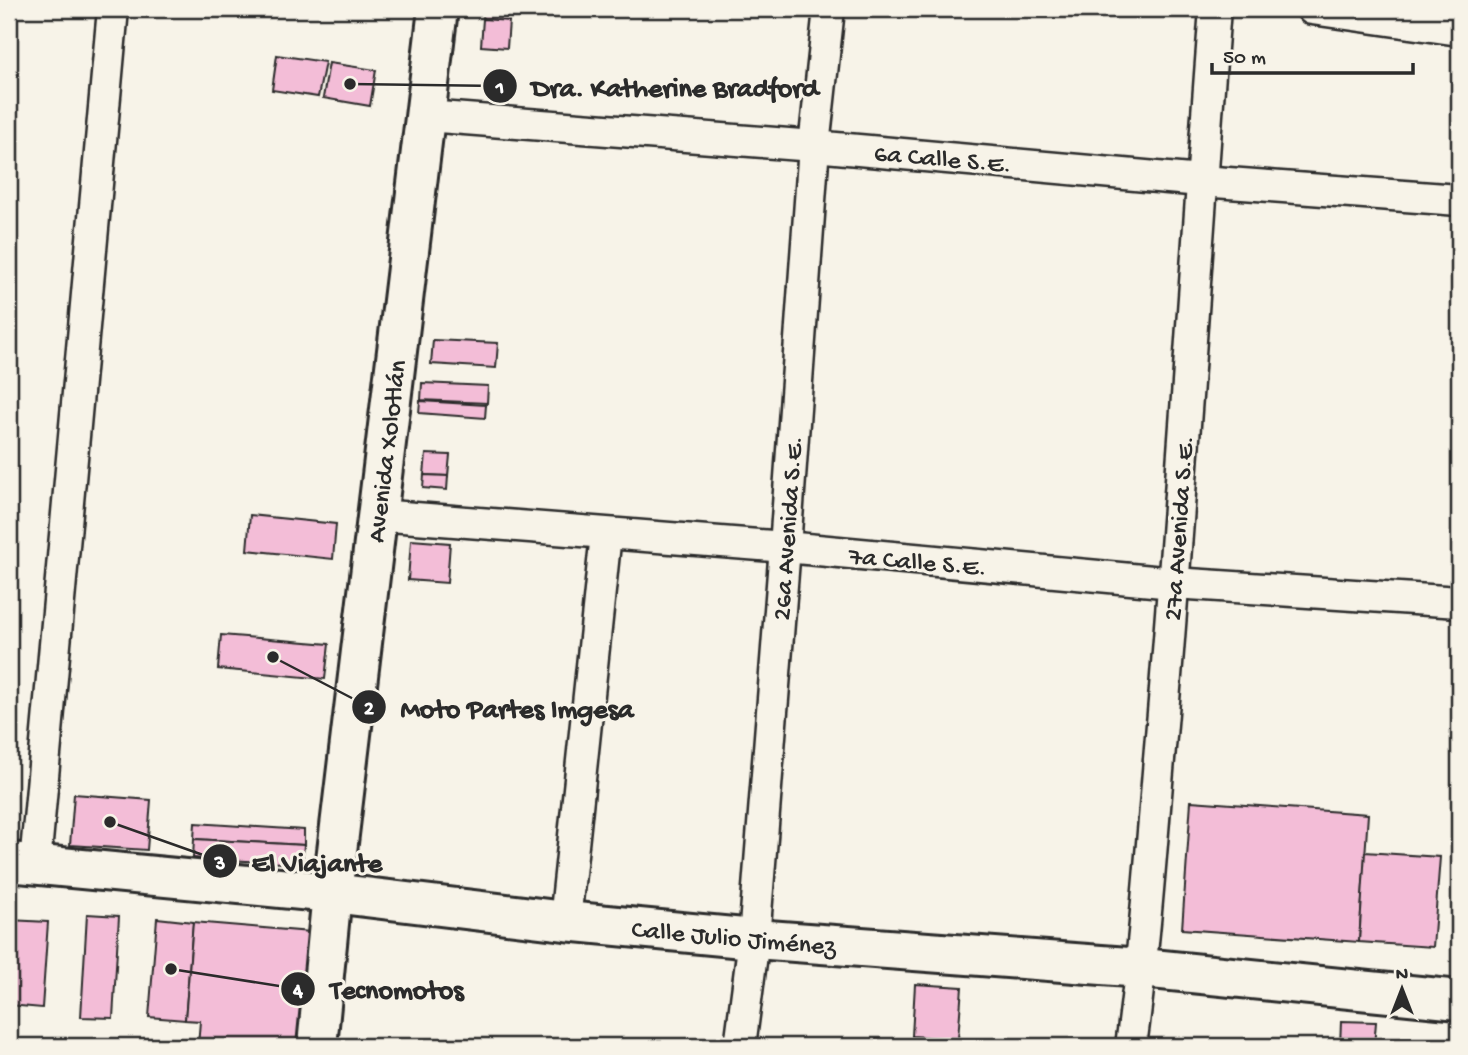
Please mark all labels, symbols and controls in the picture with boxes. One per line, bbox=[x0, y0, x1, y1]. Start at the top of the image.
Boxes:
scale bar bbox=[1212, 32, 1414, 76]
text: 50 m bbox=[1223, 47, 1266, 72]
callout: Dra. Katherine Bradford bbox=[483, 62, 833, 111]
text: Dra. Katherine Bradford bbox=[529, 74, 821, 107]
text: 1 bbox=[495, 77, 504, 102]
street label: 6a Calle S.E. bbox=[873, 140, 1013, 183]
street label: Avenida Xolotlán bbox=[363, 358, 416, 545]
street label: 26a Avenida S.E. bbox=[769, 435, 812, 622]
street label: 27a Avenida S.E. bbox=[1160, 435, 1203, 622]
street label: 7a Calle S.E. bbox=[846, 543, 988, 586]
callout: Moto Partes Imgesa bbox=[352, 683, 648, 732]
text: Moto Partes Imgesa bbox=[400, 695, 635, 728]
text: 2 bbox=[364, 698, 375, 723]
callout: El Viajante bbox=[203, 837, 396, 886]
text: El Viajante bbox=[252, 849, 384, 882]
text: 3 bbox=[214, 853, 226, 878]
street label: Calle Julio Jiménez bbox=[630, 916, 839, 965]
north arrow bbox=[1366, 954, 1436, 1024]
callout: Tecnomotos bbox=[281, 964, 477, 1013]
text: N bbox=[1396, 964, 1408, 987]
text: Tecnomotos bbox=[328, 976, 465, 1009]
text: 4 bbox=[292, 980, 304, 1005]

